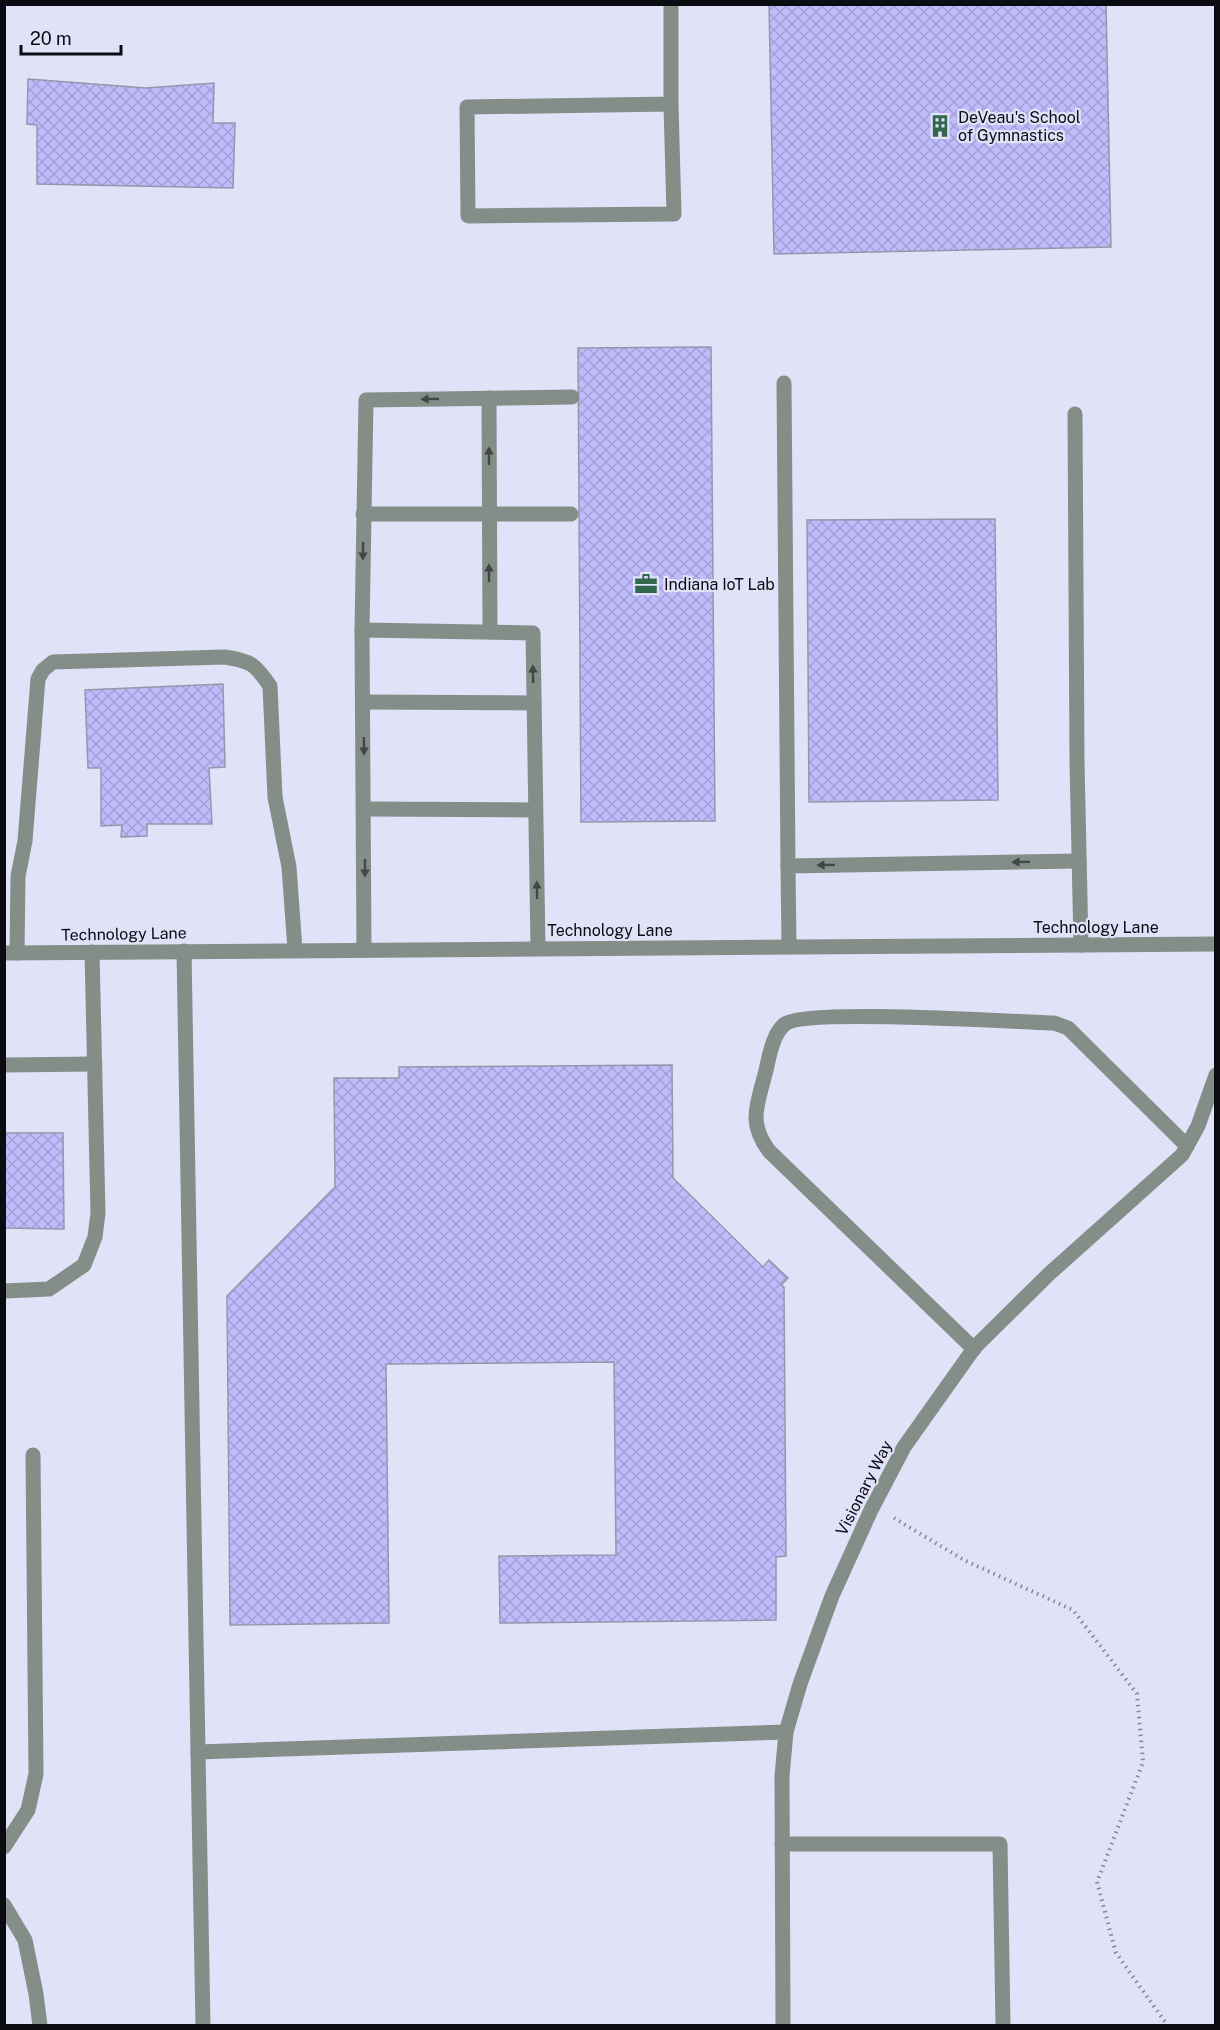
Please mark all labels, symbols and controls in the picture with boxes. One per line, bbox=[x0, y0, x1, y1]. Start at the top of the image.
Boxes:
scale bar bbox=[21, 18, 122, 56]
text: 20 m bbox=[30, 28, 72, 49]
place label: DeVeau's School of Gymnastics bbox=[958, 108, 1081, 145]
building icon: DeVeau's School of Gymnastics bbox=[927, 113, 953, 139]
one-way arrow bbox=[421, 394, 440, 404]
one-way arrow bbox=[484, 446, 494, 465]
one-way arrow bbox=[358, 542, 368, 561]
one-way arrow bbox=[484, 564, 494, 583]
office icon: Indiana IoT Lab bbox=[633, 571, 659, 597]
place label: Indiana IoT Lab bbox=[664, 575, 775, 594]
one-way arrow bbox=[528, 664, 538, 683]
one-way arrow bbox=[359, 737, 369, 756]
one-way arrow bbox=[1012, 857, 1031, 867]
one-way arrow bbox=[360, 858, 370, 877]
one-way arrow bbox=[817, 861, 836, 870]
one-way arrow bbox=[532, 880, 541, 899]
street label: Technology Lane bbox=[1033, 918, 1159, 937]
street label: Technology Lane bbox=[547, 921, 673, 940]
street label: Technology Lane bbox=[61, 923, 187, 945]
street label: Visionary Way bbox=[832, 1437, 896, 1539]

